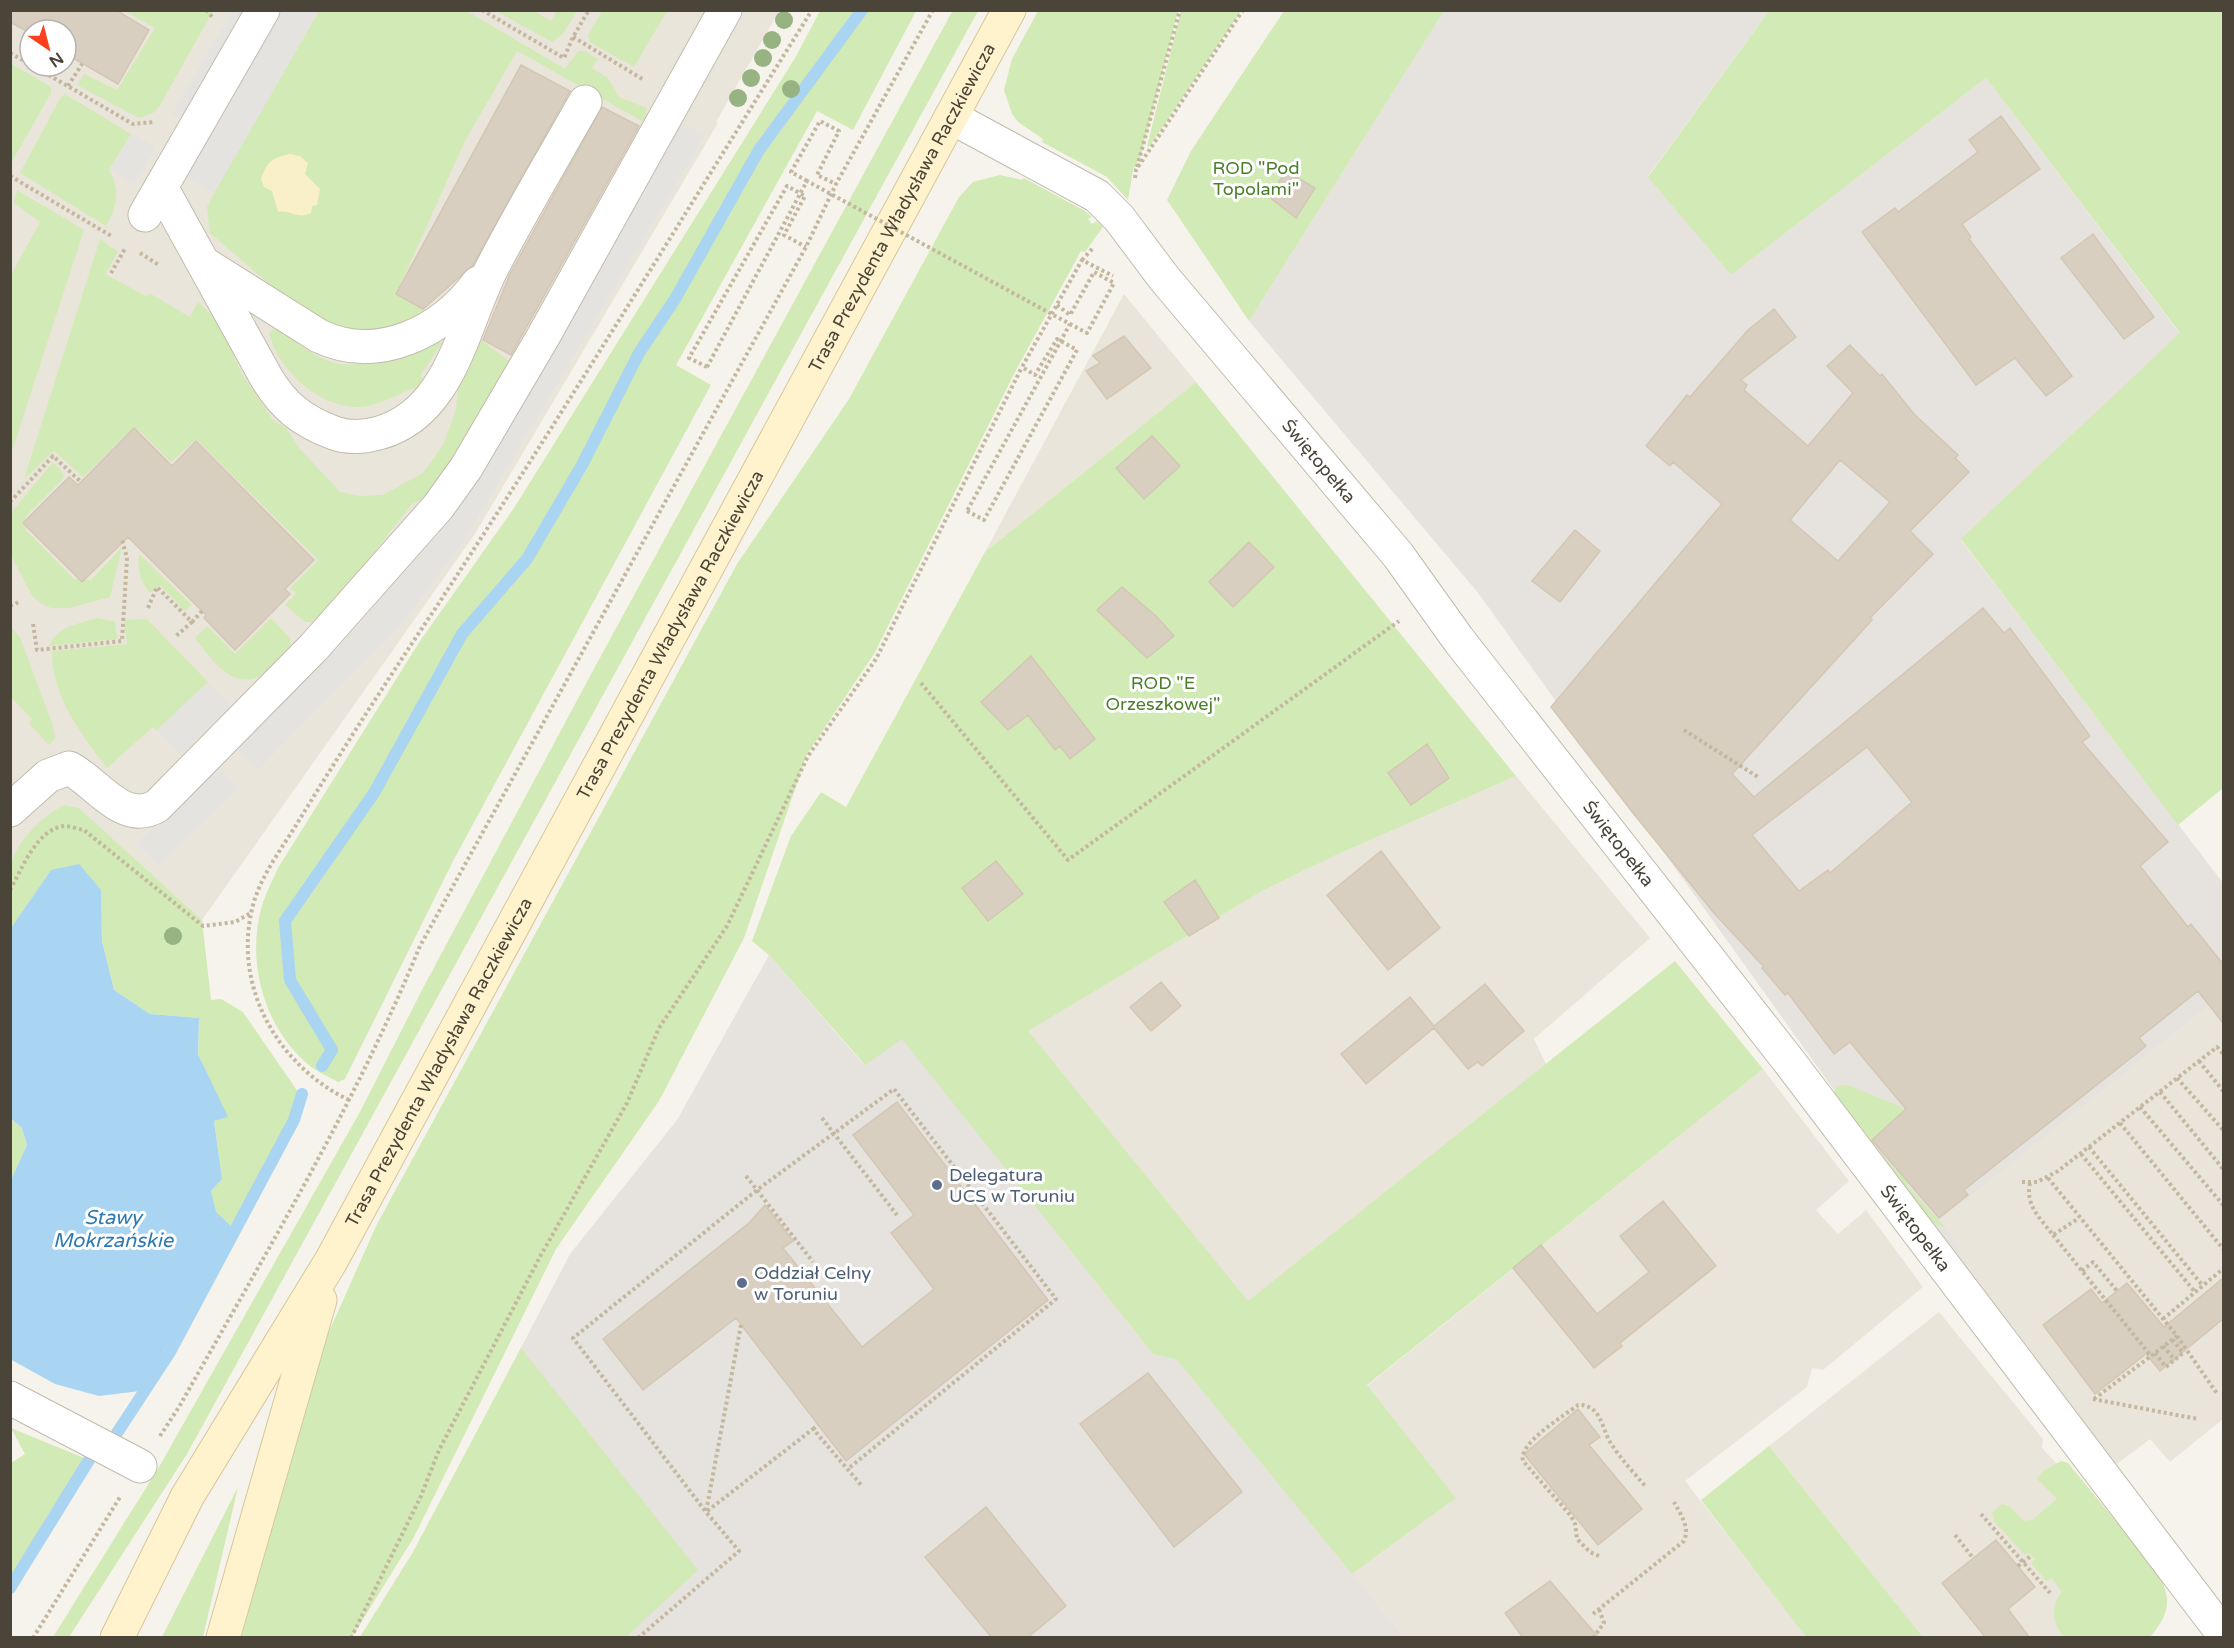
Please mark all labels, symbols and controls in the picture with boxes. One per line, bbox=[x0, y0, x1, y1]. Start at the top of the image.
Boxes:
north arrow bbox=[18, 18, 78, 78]
street label: Trasa Prezydenta Władysława Raczkiewicza bbox=[804, 39, 1000, 376]
text: N bbox=[45, 48, 67, 71]
park label: ROD "Pod Topolami" bbox=[1212, 157, 1300, 200]
street label: Świętopełka bbox=[1277, 415, 1360, 508]
street label: Trasa Prezydenta Władysława Raczkiewicza bbox=[572, 466, 768, 803]
park label: ROD "E Orzeszkowej" bbox=[1106, 672, 1220, 715]
street label: Świętopełka bbox=[1578, 796, 1659, 891]
street label: Trasa Prezydenta Władysława Raczkiewicza bbox=[341, 894, 537, 1231]
place label: Delegatura UCS w Toruniu bbox=[949, 1164, 1075, 1207]
marker: Delegatura UCS w Toruniu bbox=[930, 1178, 944, 1192]
street label: Świętopełka bbox=[1876, 1180, 1955, 1276]
water label: Stawy Mokrzańskie bbox=[53, 1206, 175, 1253]
place label: Oddział Celny w Toruniu bbox=[754, 1262, 872, 1305]
marker: Oddział Celny w Toruniu bbox=[735, 1276, 749, 1290]

